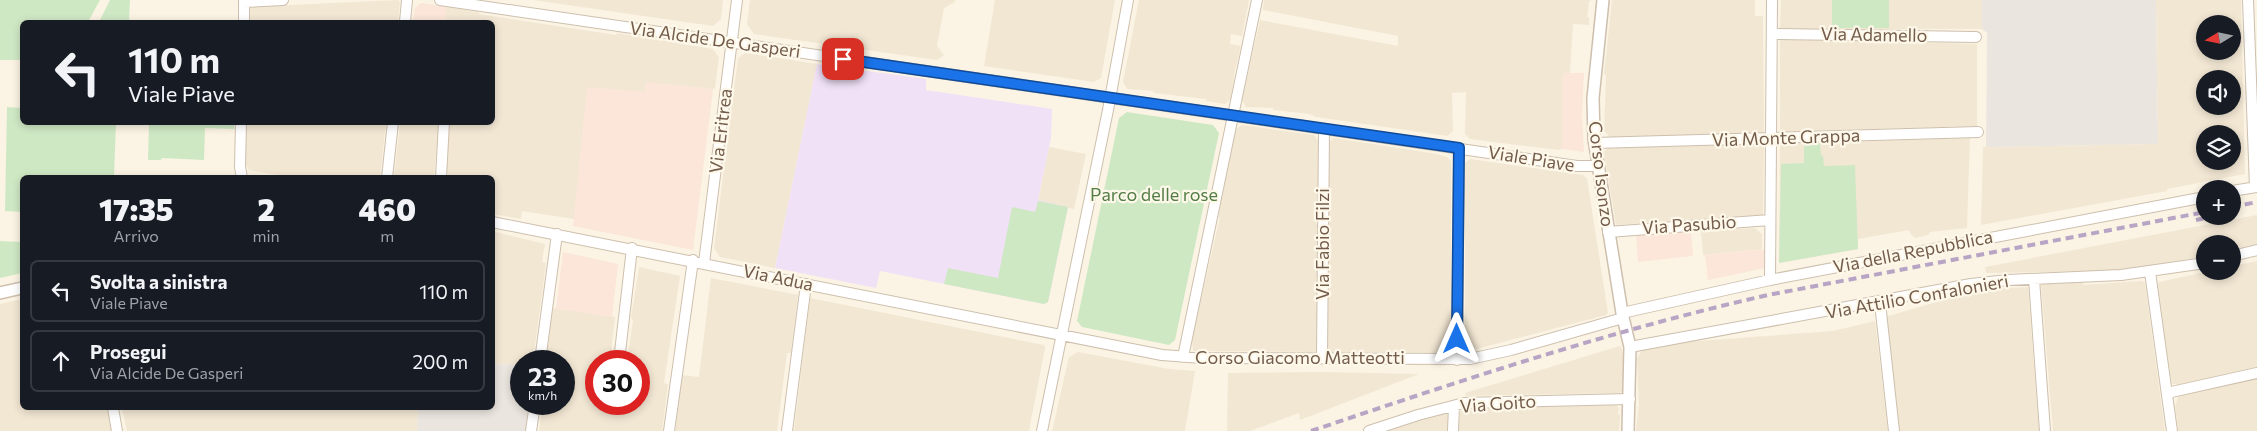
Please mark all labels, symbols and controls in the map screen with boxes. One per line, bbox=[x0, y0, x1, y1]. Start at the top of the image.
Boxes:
north arrow bbox=[2196, 15, 2241, 60]
map controls bbox=[2196, 15, 2241, 280]
street label: Via Alcide De Gasperi bbox=[628, 16, 802, 62]
street label: Via Adamello bbox=[1820, 22, 1928, 46]
text: 110 m bbox=[128, 37, 220, 80]
pin bbox=[822, 38, 864, 80]
icon: left bbox=[45, 40, 110, 105]
icon: arrive bbox=[829, 45, 857, 73]
button: sound bbox=[2196, 70, 2241, 115]
text: Viale Piave bbox=[128, 80, 235, 107]
street label: Via Eritrea bbox=[704, 87, 736, 175]
street label: Corso Isonzo bbox=[1585, 120, 1619, 228]
street label: Via Monte Grappa bbox=[1711, 123, 1861, 151]
button: layers bbox=[2196, 125, 2241, 170]
street label: Viale Piave bbox=[1486, 140, 1576, 176]
button: + bbox=[2196, 180, 2241, 225]
park label: Parco delle rose bbox=[1090, 183, 1218, 205]
street label: Via Fabio Filzi bbox=[1311, 188, 1333, 300]
text: 17:35 bbox=[99, 190, 174, 227]
text: 2 bbox=[257, 190, 275, 227]
text: 460 bbox=[359, 190, 416, 227]
street label: Via Pasubio bbox=[1641, 210, 1737, 238]
street label: Via della Repubblica bbox=[1831, 225, 1995, 277]
text: Arrivo bbox=[114, 226, 159, 245]
text: min bbox=[252, 226, 280, 245]
text: m bbox=[380, 226, 394, 245]
button: − bbox=[2196, 235, 2241, 280]
street label: Via Adua bbox=[741, 259, 816, 295]
street label: Via Attilio Confalonieri bbox=[1823, 269, 2010, 323]
text: Svolta a sinistra bbox=[90, 270, 228, 293]
icon: left bbox=[47, 277, 75, 305]
text: 110 m bbox=[419, 280, 468, 303]
text: Viale Piave bbox=[90, 293, 168, 312]
position arrow bbox=[1430, 312, 1482, 364]
text: Prosegui bbox=[90, 340, 167, 363]
street label: Corso Giacomo Matteotti bbox=[1195, 346, 1405, 368]
icon: ahead bbox=[47, 347, 75, 375]
text: 200 m bbox=[413, 350, 468, 373]
speed limit sign: 30 bbox=[585, 350, 650, 415]
text: 23 bbox=[528, 361, 557, 391]
text: Via Alcide De Gasperi bbox=[90, 363, 243, 382]
text: km/h bbox=[528, 388, 557, 402]
street label: Via Goito bbox=[1459, 389, 1537, 417]

